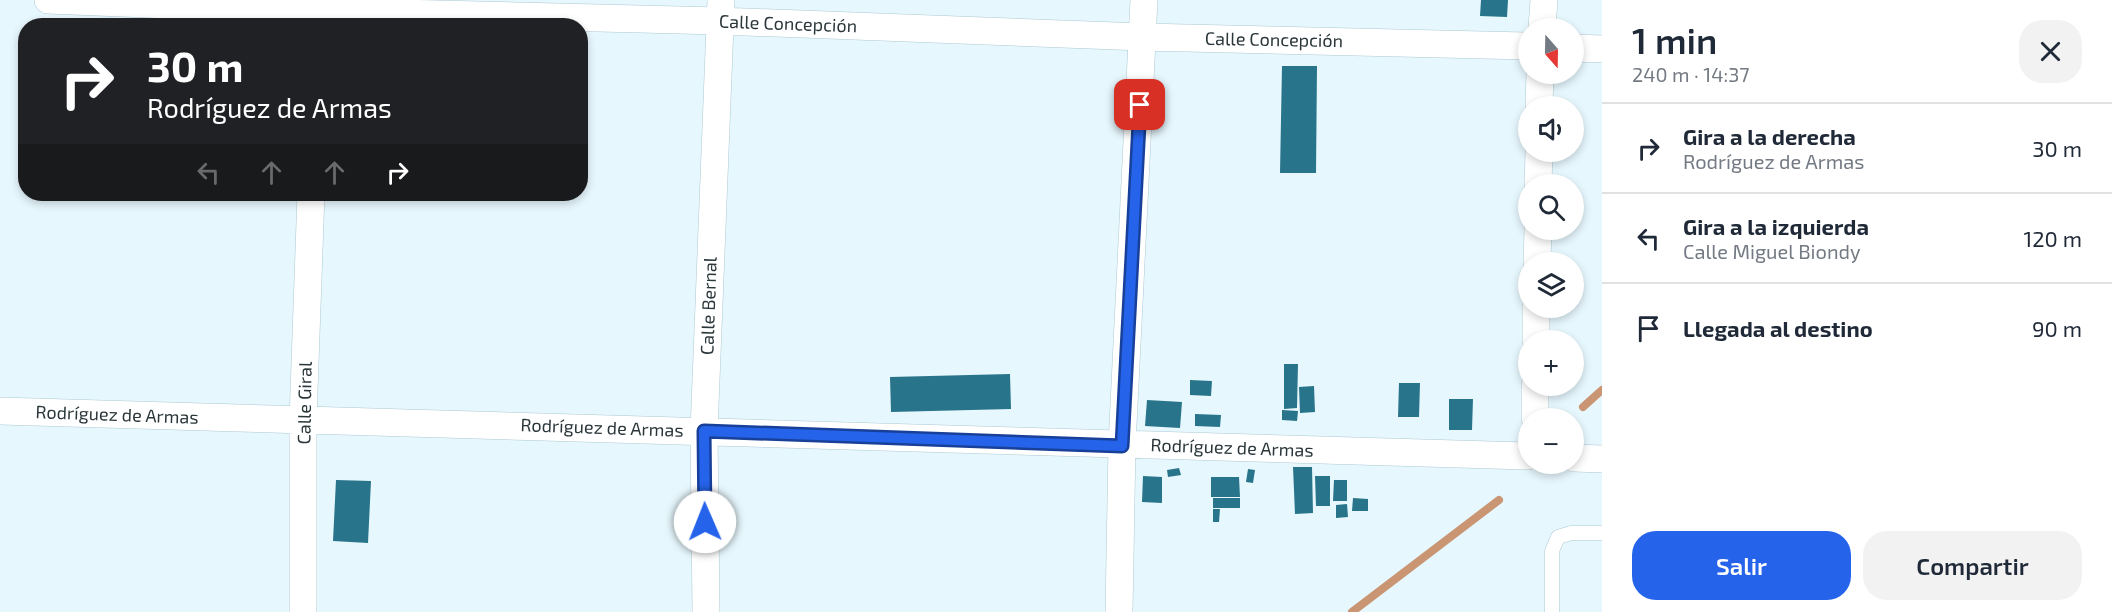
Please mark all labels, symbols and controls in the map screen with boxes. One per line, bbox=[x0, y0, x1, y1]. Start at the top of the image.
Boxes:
street label: Calle Concepción bbox=[719, 10, 857, 36]
north arrow bbox=[1518, 18, 1584, 84]
map controls bbox=[1518, 18, 1584, 474]
text: 1 min bbox=[1632, 18, 1717, 61]
button: close bbox=[2019, 20, 2082, 83]
street label: Calle Concepción bbox=[1205, 27, 1343, 51]
text: 30 m bbox=[147, 40, 243, 90]
icon: right bbox=[48, 42, 126, 120]
text: 240 m · 14:37 bbox=[1632, 62, 1750, 86]
pin bbox=[1114, 79, 1165, 130]
icon: arrive bbox=[1123, 88, 1156, 121]
text: Rodríguez de Armas bbox=[147, 91, 392, 123]
button: sound bbox=[1518, 96, 1584, 162]
text: Gira a la derecha bbox=[1683, 123, 1856, 149]
icon: right bbox=[1632, 132, 1665, 165]
text: 30 m bbox=[2032, 135, 2082, 161]
text: Rodríguez de Armas bbox=[1683, 149, 1864, 173]
icon: left bbox=[192, 156, 225, 189]
icon: ahead bbox=[255, 156, 288, 189]
icon: ahead bbox=[318, 156, 351, 189]
icon: right bbox=[381, 156, 414, 189]
button: search bbox=[1518, 174, 1584, 240]
text: Gira a la izquierda bbox=[1683, 213, 1869, 239]
icon: left bbox=[1632, 222, 1665, 255]
text: 120 m bbox=[2023, 225, 2082, 251]
text: Calle Miguel Biondy bbox=[1683, 239, 1861, 263]
button: layers bbox=[1518, 252, 1584, 318]
street label: Calle Bernal bbox=[695, 256, 721, 355]
icon: arrive bbox=[1632, 312, 1665, 345]
text: Llegada al destino bbox=[1683, 315, 1873, 341]
text: 90 m bbox=[2032, 315, 2082, 341]
button: + bbox=[1518, 330, 1584, 396]
street label: Calle Giral bbox=[292, 361, 316, 445]
street label: Rodríguez de Armas bbox=[35, 400, 199, 428]
button: − bbox=[1518, 408, 1584, 474]
street label: Rodríguez de Armas bbox=[520, 413, 684, 441]
street label: Rodríguez de Armas bbox=[1150, 433, 1314, 461]
position arrow bbox=[673, 490, 737, 554]
button: Salir bbox=[1632, 531, 1851, 600]
button: Compartir bbox=[1863, 531, 2082, 600]

